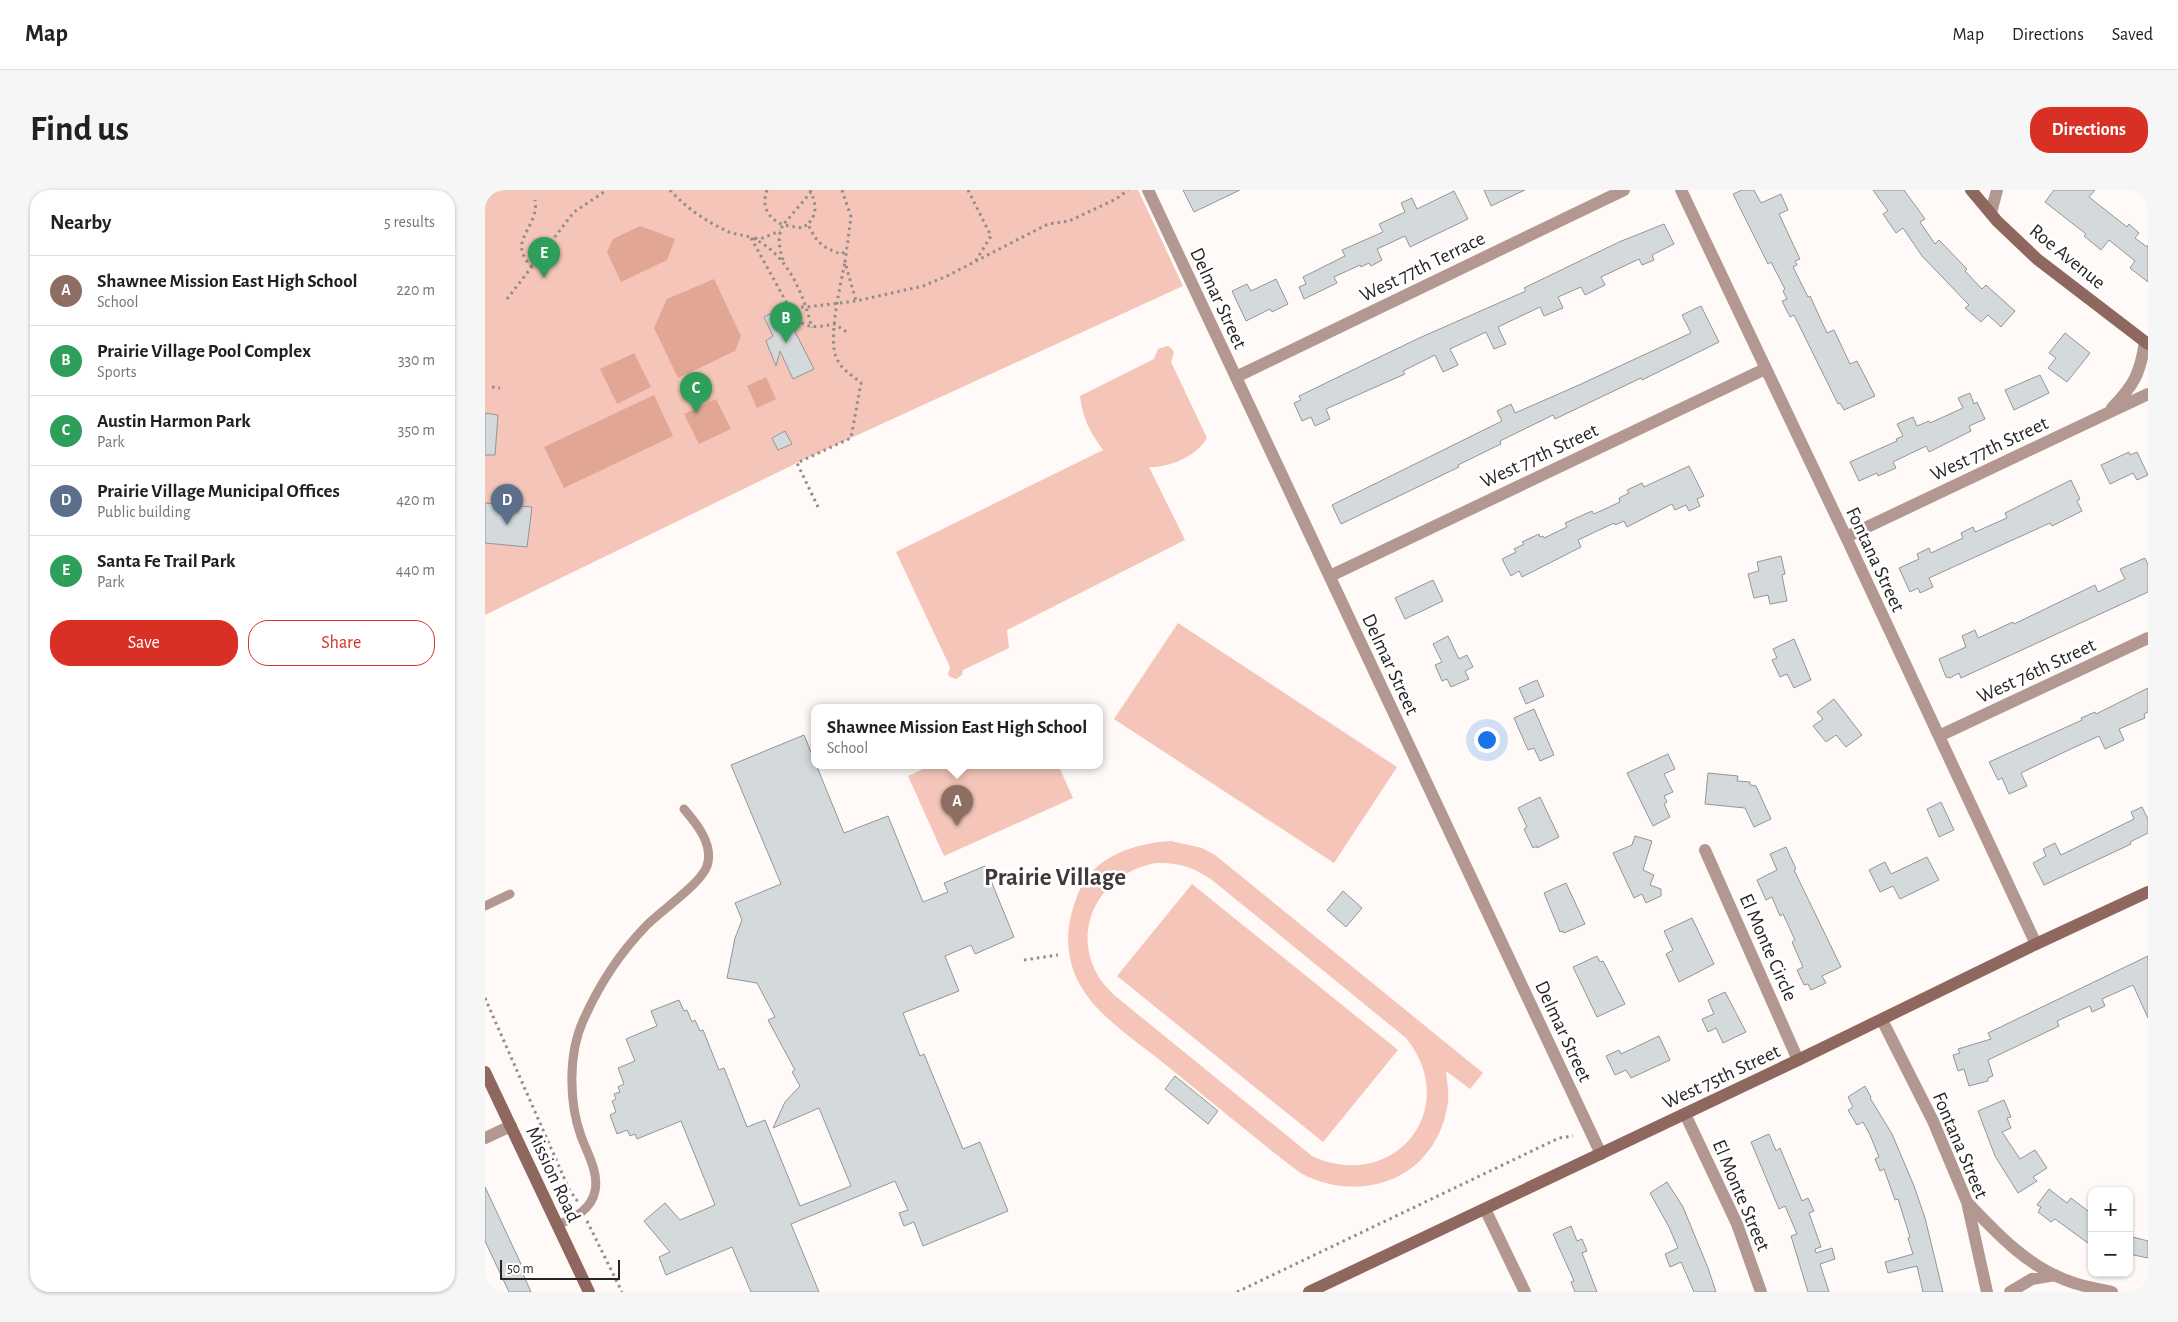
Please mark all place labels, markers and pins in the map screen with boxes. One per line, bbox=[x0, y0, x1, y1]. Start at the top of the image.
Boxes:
pin: E bbox=[528, 237, 560, 278]
pin: B bbox=[770, 302, 802, 343]
pin: C bbox=[680, 372, 712, 413]
pin: D bbox=[491, 484, 523, 525]
pin: A bbox=[941, 785, 973, 826]

